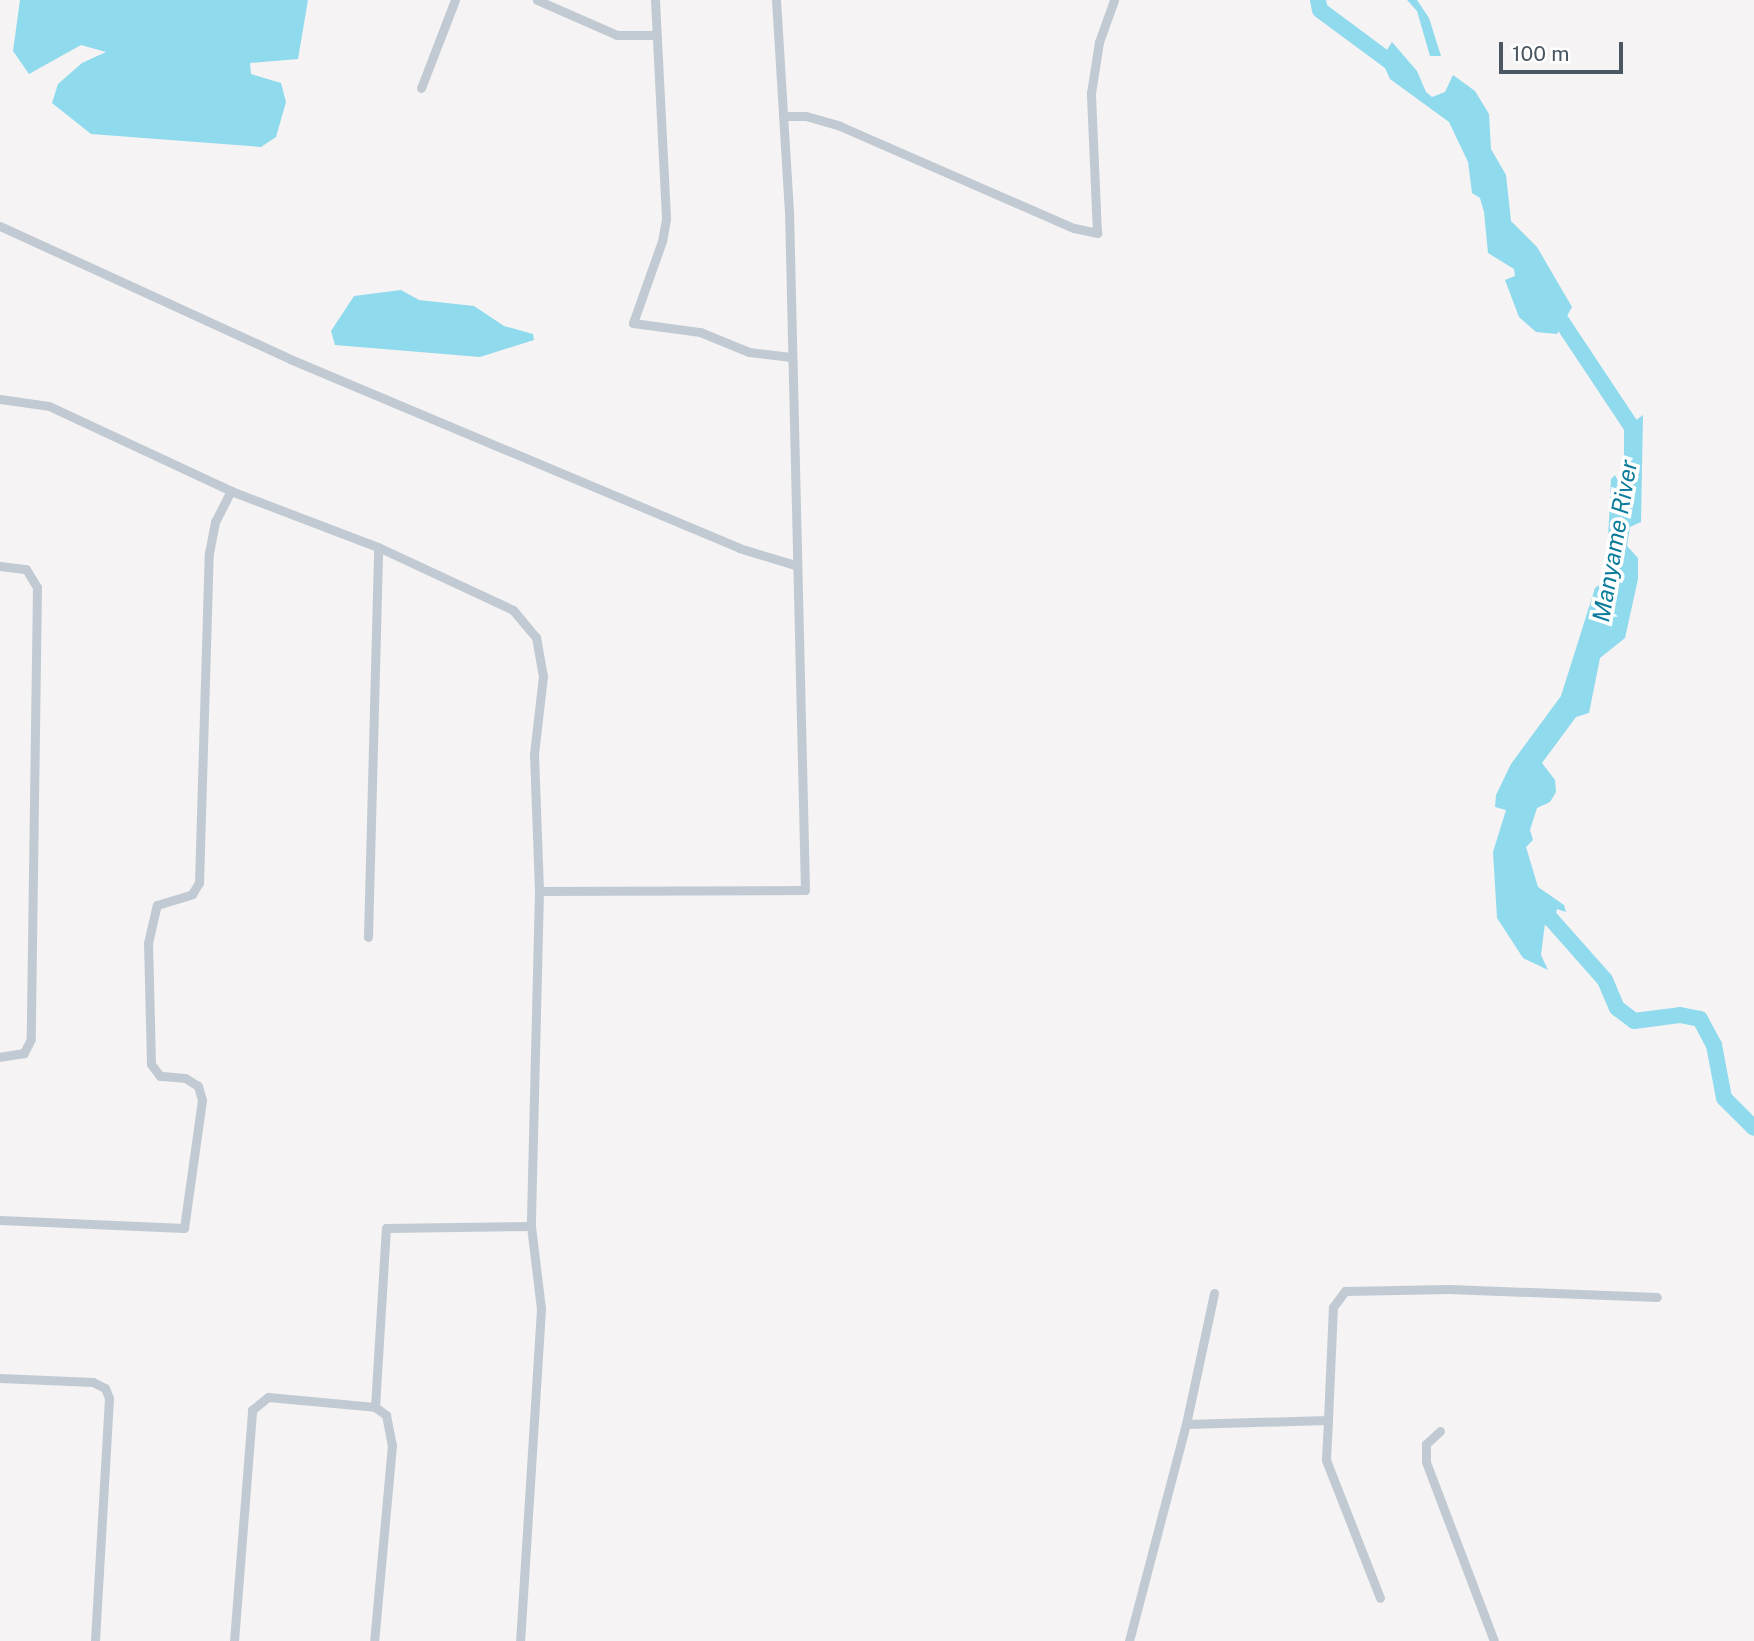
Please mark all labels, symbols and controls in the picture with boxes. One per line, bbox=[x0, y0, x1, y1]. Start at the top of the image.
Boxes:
scale bar bbox=[1502, 28, 1626, 72]
text: 100 m bbox=[1512, 41, 1569, 66]
water label: Manyame River bbox=[1587, 457, 1643, 625]

